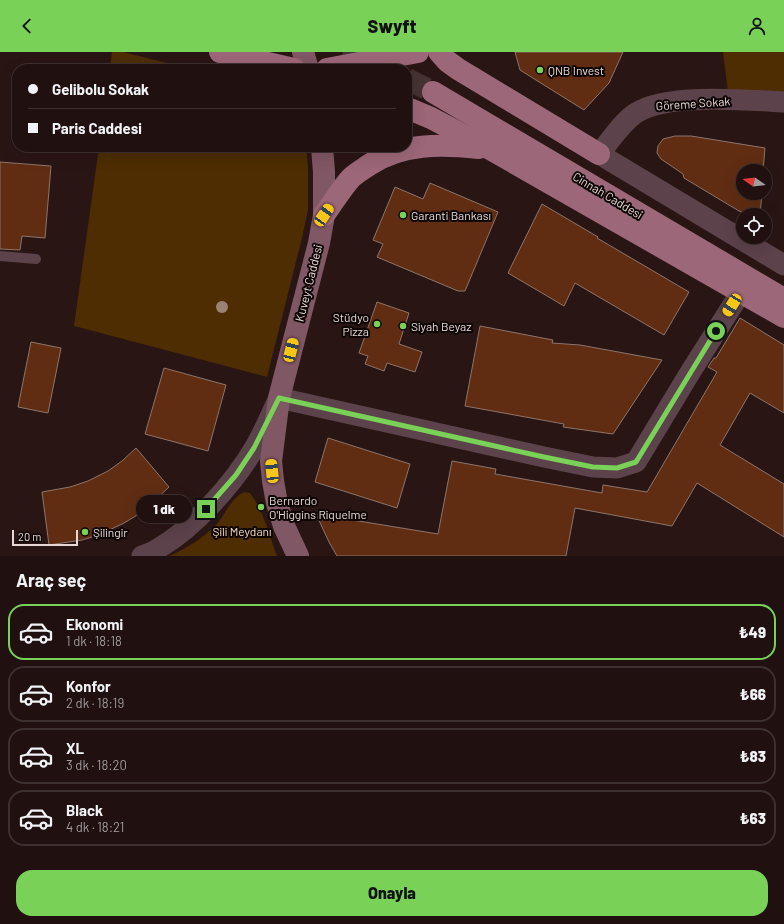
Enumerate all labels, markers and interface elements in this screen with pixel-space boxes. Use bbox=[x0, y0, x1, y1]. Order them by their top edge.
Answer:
icon: back bbox=[16, 15, 38, 37]
text: Swyft bbox=[368, 15, 416, 37]
icon: person bbox=[746, 15, 768, 37]
place label: QNB Invest bbox=[548, 63, 604, 77]
marker: QNB Invest bbox=[535, 65, 545, 75]
text: Gelibolu Sokak bbox=[52, 80, 149, 98]
street label: Göreme Sokak bbox=[655, 93, 731, 113]
text: Paris Caddesi bbox=[52, 119, 142, 137]
north arrow bbox=[736, 164, 772, 200]
map controls bbox=[736, 164, 772, 244]
street label: Cinnah Caddesi bbox=[571, 169, 645, 221]
car bbox=[312, 202, 336, 228]
place label: Garanti Bankası bbox=[411, 208, 491, 222]
button: locate bbox=[736, 208, 772, 244]
marker: Garanti Bankası bbox=[398, 210, 408, 220]
street label: Kuveyt Caddesi bbox=[292, 243, 324, 323]
car bbox=[721, 292, 743, 318]
place label: Stüdyo Pizza bbox=[333, 310, 369, 338]
marker: Stüdyo Pizza bbox=[372, 319, 382, 329]
place label: Siyah Beyaz bbox=[411, 319, 472, 333]
marker: Siyah Beyaz bbox=[398, 321, 408, 331]
route start bbox=[707, 322, 725, 340]
car bbox=[282, 337, 300, 363]
car bbox=[265, 458, 279, 484]
place label: Bernardo O'Higgins Riquelme bbox=[269, 493, 367, 521]
callout: 1 dk bbox=[136, 495, 192, 523]
route end bbox=[197, 500, 215, 518]
text: 1 dk bbox=[153, 501, 175, 517]
marker: Bernardo O'Higgins Riquelme bbox=[256, 502, 266, 512]
park label: Şili Meydanı bbox=[212, 524, 272, 538]
place label: Şilingir bbox=[93, 525, 128, 539]
marker: Şilingir bbox=[80, 527, 90, 537]
scale bar bbox=[12, 528, 78, 547]
text: 20 m bbox=[18, 530, 41, 543]
text: Araç seç bbox=[16, 569, 86, 591]
icon: car bbox=[18, 614, 54, 650]
text: Ekonomi bbox=[66, 615, 123, 633]
text: ₺49 bbox=[739, 623, 766, 641]
text: 1 dk · 18:18 bbox=[66, 633, 122, 649]
icon: car bbox=[18, 676, 54, 712]
text: Konfor bbox=[66, 677, 111, 695]
text: ₺66 bbox=[740, 685, 766, 703]
text: 2 dk · 18:19 bbox=[66, 695, 124, 711]
icon: car bbox=[18, 738, 54, 774]
text: XL bbox=[66, 739, 84, 757]
text: ₺83 bbox=[740, 747, 766, 765]
text: 3 dk · 18:20 bbox=[66, 757, 127, 773]
icon: car bbox=[18, 800, 54, 836]
text: Black bbox=[66, 801, 103, 819]
text: ₺63 bbox=[740, 809, 766, 827]
text: 4 dk · 18:21 bbox=[66, 819, 124, 835]
button: Onayla bbox=[16, 870, 768, 916]

